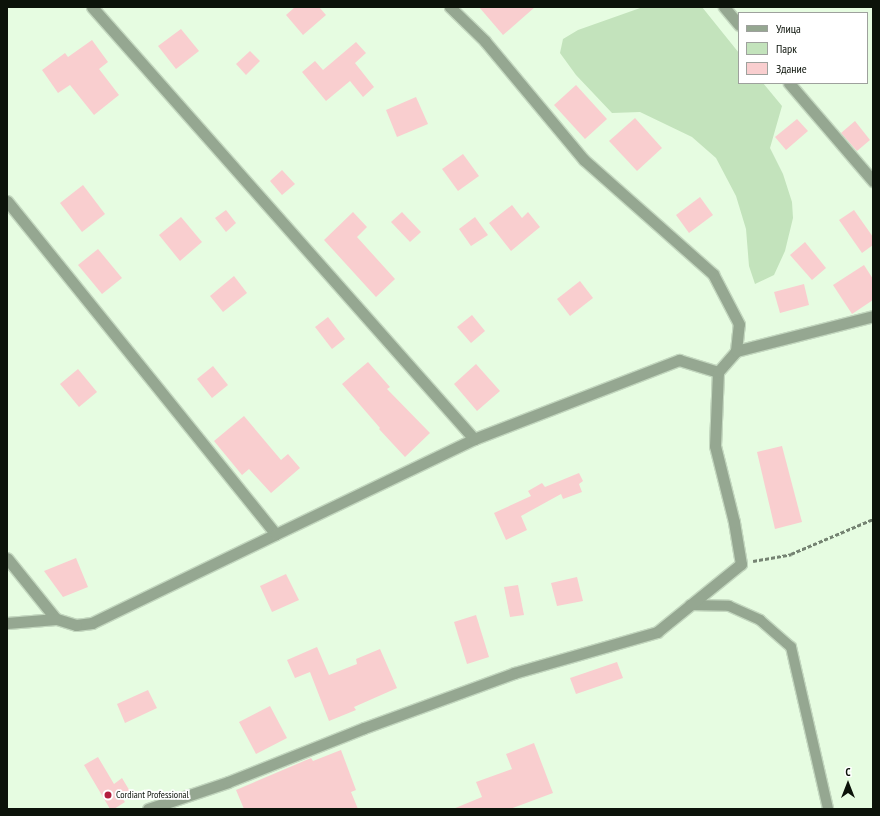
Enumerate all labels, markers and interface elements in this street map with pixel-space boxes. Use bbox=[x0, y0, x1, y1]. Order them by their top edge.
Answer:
legend bbox=[738, 12, 868, 84]
text: Улица bbox=[776, 21, 801, 36]
text: Парк bbox=[776, 41, 797, 56]
text: Здание bbox=[776, 61, 807, 76]
north arrow bbox=[828, 764, 868, 804]
text: С bbox=[845, 765, 851, 779]
place label: Cordiant Professional bbox=[116, 789, 189, 801]
marker: Cordiant Professional bbox=[103, 790, 113, 800]

